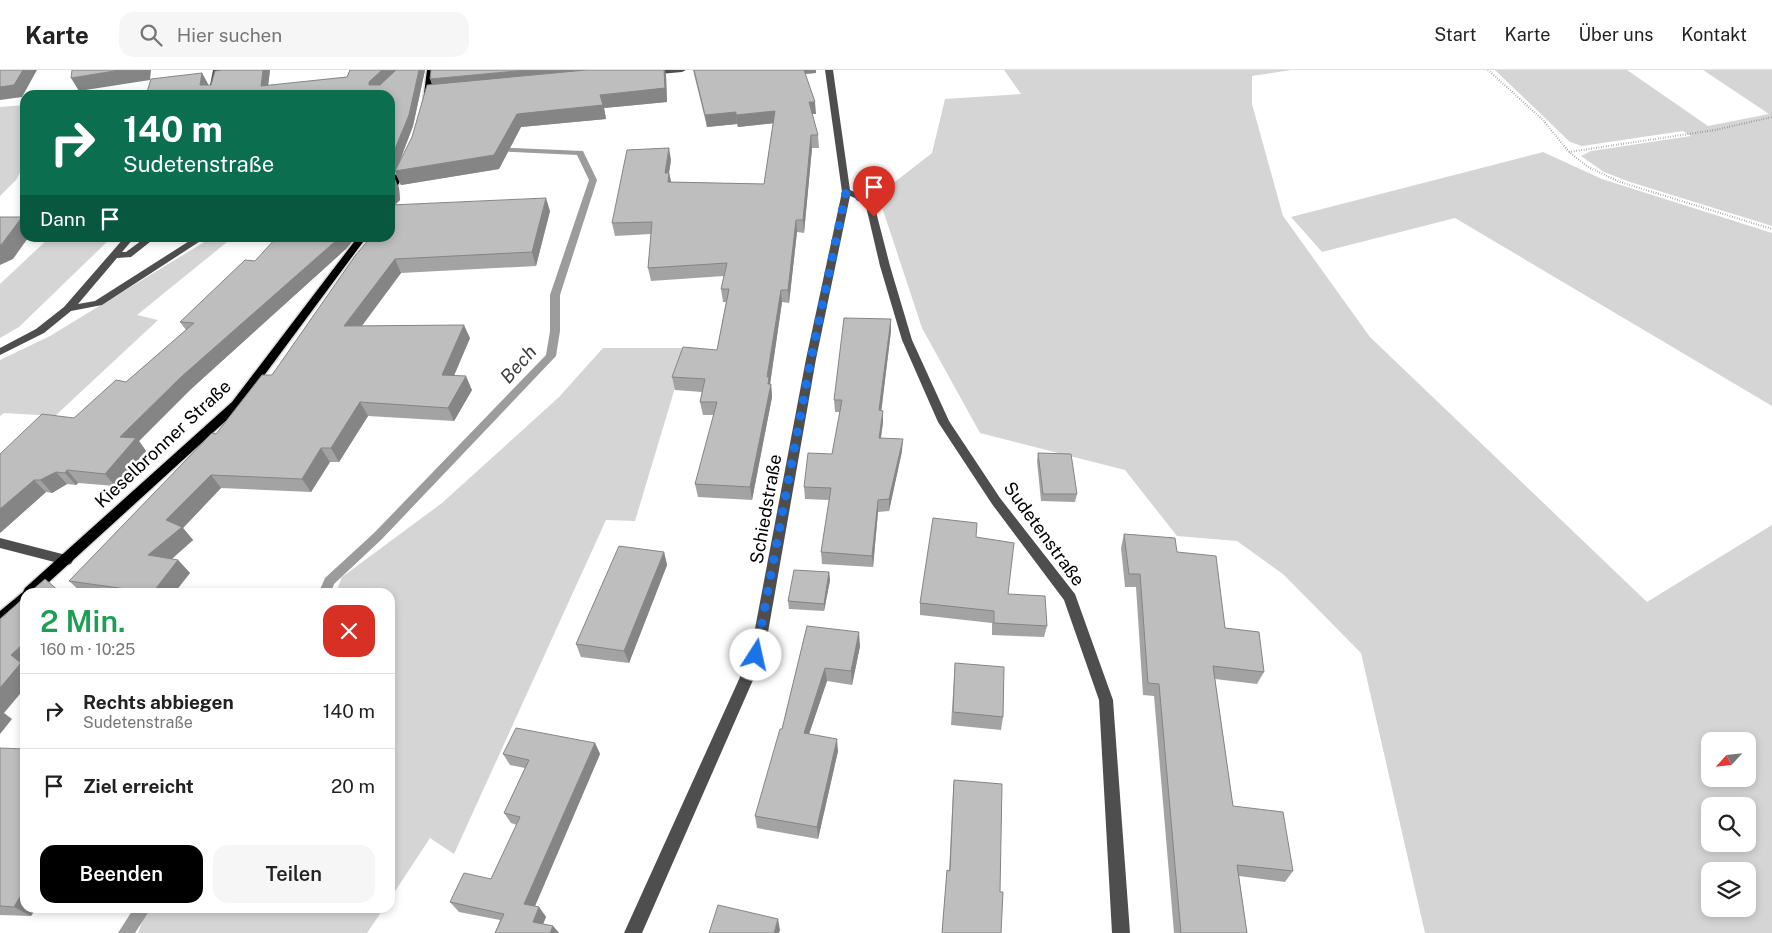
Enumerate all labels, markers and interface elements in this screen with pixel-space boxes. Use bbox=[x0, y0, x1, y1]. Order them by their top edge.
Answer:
search box bbox=[119, 12, 469, 57]
text: Karte bbox=[25, 21, 89, 49]
icon: search bbox=[137, 21, 165, 49]
text: Hier suchen bbox=[177, 24, 282, 46]
text: Start bbox=[1434, 24, 1477, 45]
text: Karte bbox=[1505, 24, 1550, 45]
text: Über uns bbox=[1578, 24, 1653, 45]
text: Kontakt bbox=[1681, 24, 1747, 45]
text: 140 m bbox=[123, 109, 223, 150]
icon: right bbox=[40, 110, 105, 175]
text: Sudetenstraße bbox=[123, 151, 274, 177]
pin bbox=[853, 166, 895, 217]
icon: arrive bbox=[860, 173, 888, 201]
icon: arrive bbox=[96, 205, 124, 233]
text: Dann bbox=[40, 208, 86, 230]
water label: Bech bbox=[495, 341, 541, 387]
street label: Kieselbronner Straße bbox=[90, 375, 235, 512]
street label: Schiedstraße bbox=[746, 452, 785, 565]
street label: Sudetenstraße bbox=[1000, 478, 1089, 590]
text: 2 Min. bbox=[40, 603, 126, 639]
button: close bbox=[323, 605, 375, 657]
position arrow bbox=[729, 628, 781, 680]
text: 160 m · 10:25 bbox=[40, 640, 135, 659]
text: Rechts abbiegen bbox=[83, 691, 234, 713]
icon: right bbox=[40, 697, 68, 725]
text: 140 m bbox=[323, 700, 375, 722]
text: Sudetenstraße bbox=[83, 713, 193, 732]
north arrow bbox=[1701, 732, 1756, 788]
map controls bbox=[1701, 732, 1756, 917]
icon: arrive bbox=[40, 772, 68, 800]
text: Ziel erreicht bbox=[83, 775, 194, 797]
text: 20 m bbox=[331, 775, 375, 797]
button: search bbox=[1701, 797, 1756, 852]
button: Beenden bbox=[40, 845, 203, 903]
button: Teilen bbox=[213, 845, 375, 903]
button: layers bbox=[1701, 862, 1756, 917]

